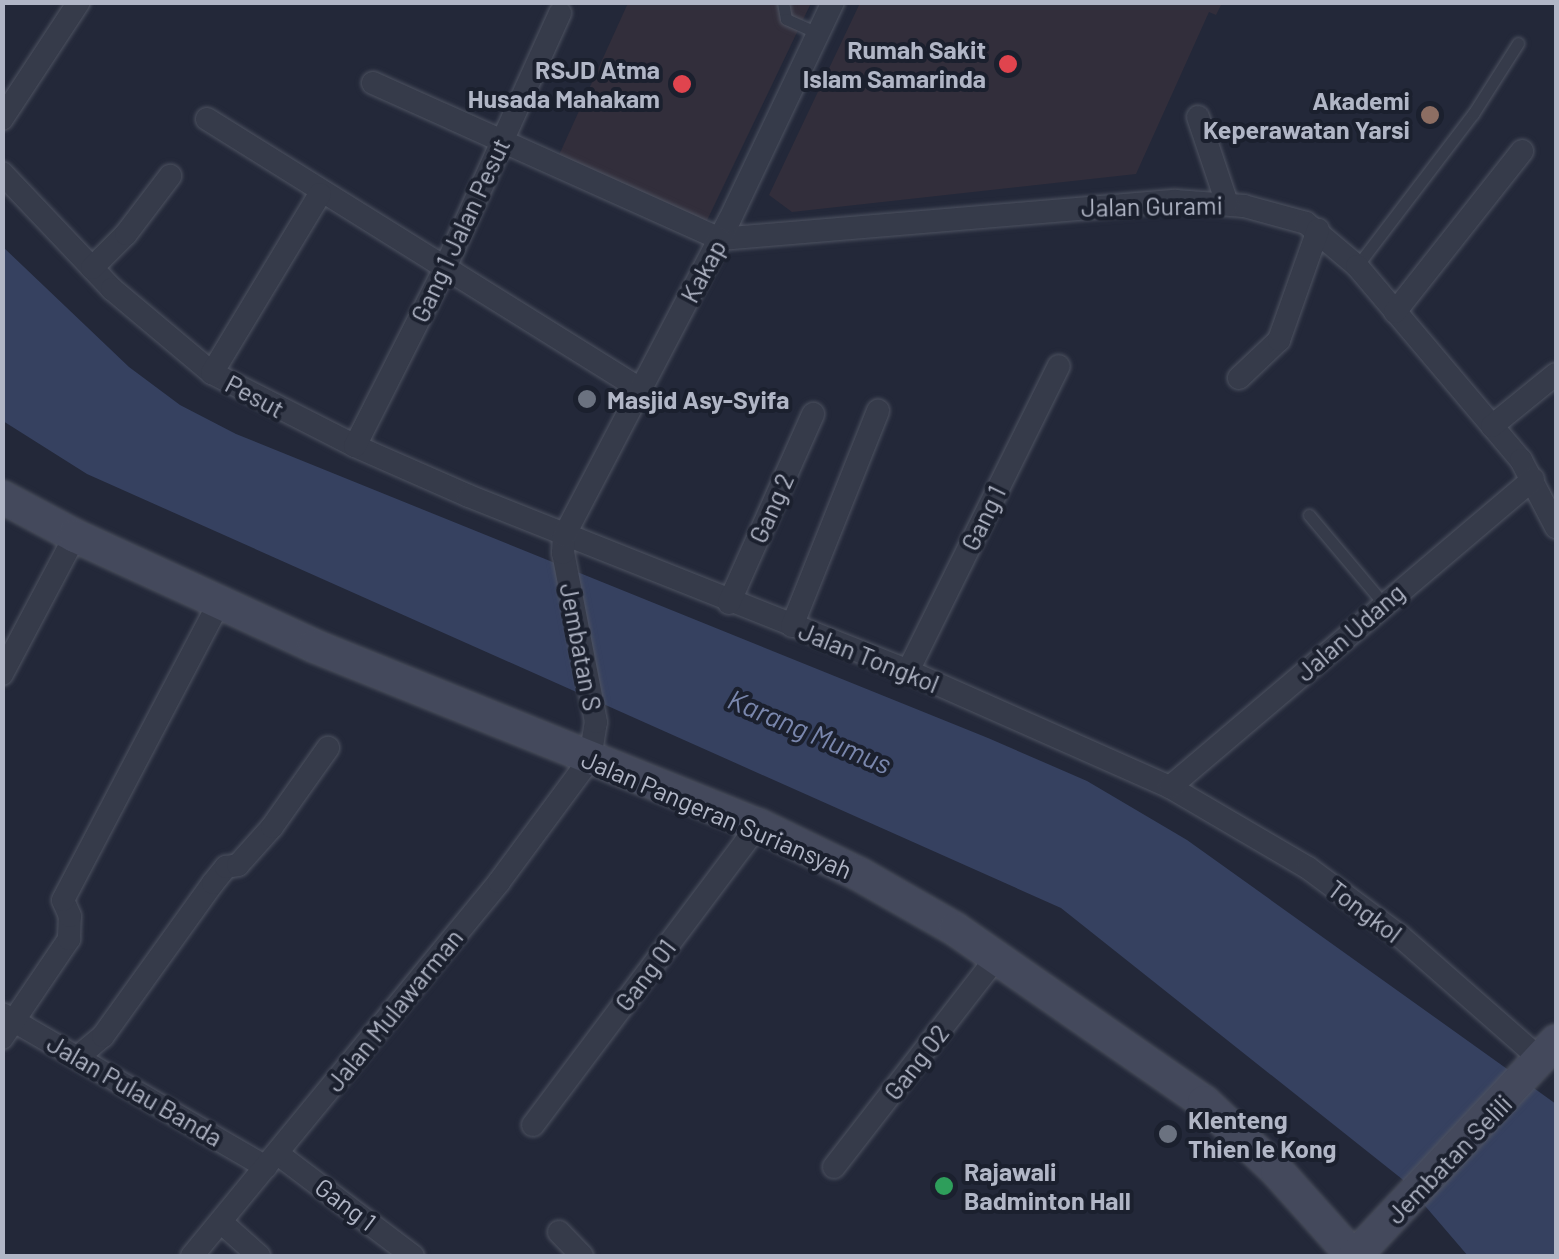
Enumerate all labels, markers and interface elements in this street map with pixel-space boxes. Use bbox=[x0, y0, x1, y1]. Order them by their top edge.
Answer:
place label: Rumah Sakit Islam Samarinda bbox=[803, 35, 986, 94]
marker: Rumah Sakit Islam Samarinda bbox=[995, 51, 1021, 77]
place label: RSJD Atma Husada Mahakam bbox=[468, 55, 660, 114]
marker: RSJD Atma Husada Mahakam bbox=[669, 71, 695, 97]
place label: Akademi Keperawatan Yarsi bbox=[1203, 86, 1410, 145]
marker: Akademi Keperawatan Yarsi bbox=[1419, 104, 1441, 126]
street label: Gang 1 Jalan Pesut bbox=[404, 133, 516, 327]
street label: Jalan Gurami bbox=[1081, 190, 1223, 222]
street label: Kakap bbox=[674, 234, 732, 308]
street label: Pesut bbox=[221, 368, 289, 424]
place label: Masjid Asy-Syifa bbox=[607, 384, 789, 414]
marker: Masjid Asy-Syifa bbox=[576, 388, 598, 410]
street label: Gang 2 bbox=[742, 468, 800, 548]
street label: Gang 1 bbox=[954, 481, 1012, 555]
street label: Jalan Udang bbox=[1290, 577, 1410, 687]
street label: Jembatan S bbox=[554, 580, 608, 714]
street label: Jalan Tongkol bbox=[795, 615, 943, 699]
water label: Karang Mumus bbox=[723, 682, 897, 780]
street label: Jalan Pangeran Suriansyah bbox=[577, 743, 857, 885]
street label: Tongkol bbox=[1322, 874, 1408, 948]
street label: Jalan Mulawarman bbox=[319, 923, 469, 1097]
street label: Gang 01 bbox=[608, 933, 682, 1017]
street label: Gang 02 bbox=[877, 1018, 955, 1106]
street label: Jalan Pulau Banda bbox=[42, 1028, 228, 1152]
street label: Jembatan Selili bbox=[1380, 1088, 1518, 1230]
place label: Klenteng Thien Ie Kong bbox=[1188, 1105, 1336, 1164]
marker: Klenteng Thien Ie Kong bbox=[1157, 1123, 1179, 1145]
place label: Rajawali Badminton Hall bbox=[964, 1157, 1131, 1216]
street label: Gang 1 bbox=[310, 1171, 382, 1237]
marker: Rajawali Badminton Hall bbox=[933, 1175, 955, 1197]

